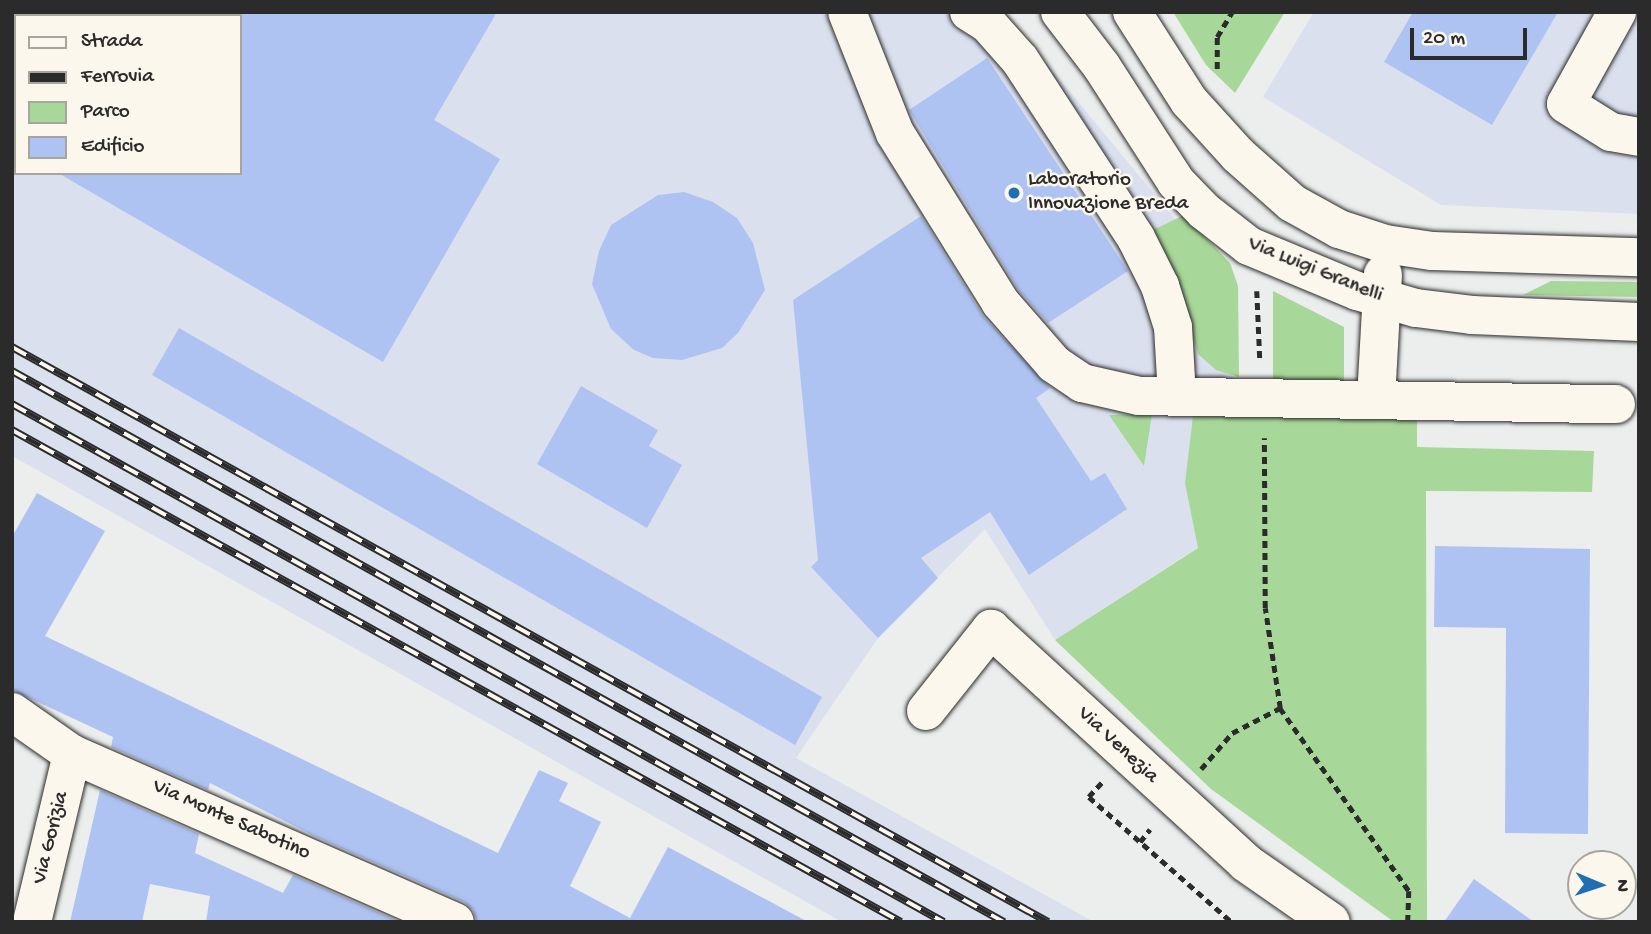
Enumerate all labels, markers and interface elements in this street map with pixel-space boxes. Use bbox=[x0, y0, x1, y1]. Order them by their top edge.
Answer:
legend bbox=[14, 14, 242, 175]
scale bar bbox=[1413, 14, 1530, 58]
text: 20 m bbox=[1423, 27, 1465, 52]
text: Strada bbox=[81, 30, 142, 55]
text: Ferrovia bbox=[81, 65, 154, 90]
text: Parco bbox=[81, 100, 130, 125]
text: Edificio bbox=[81, 135, 145, 160]
place label: Laboratorio Innovazione Breda bbox=[1028, 168, 1188, 218]
marker: Laboratorio Innovazione Breda bbox=[1006, 185, 1022, 201]
street label: Via Luigi Granelli bbox=[1244, 232, 1386, 310]
street label: Via Venezia bbox=[1071, 702, 1163, 790]
street label: Via Monte Sabotino bbox=[148, 775, 314, 867]
street label: Via Gorizia bbox=[28, 789, 76, 887]
north arrow bbox=[1567, 850, 1637, 920]
text: N bbox=[1610, 879, 1633, 892]

